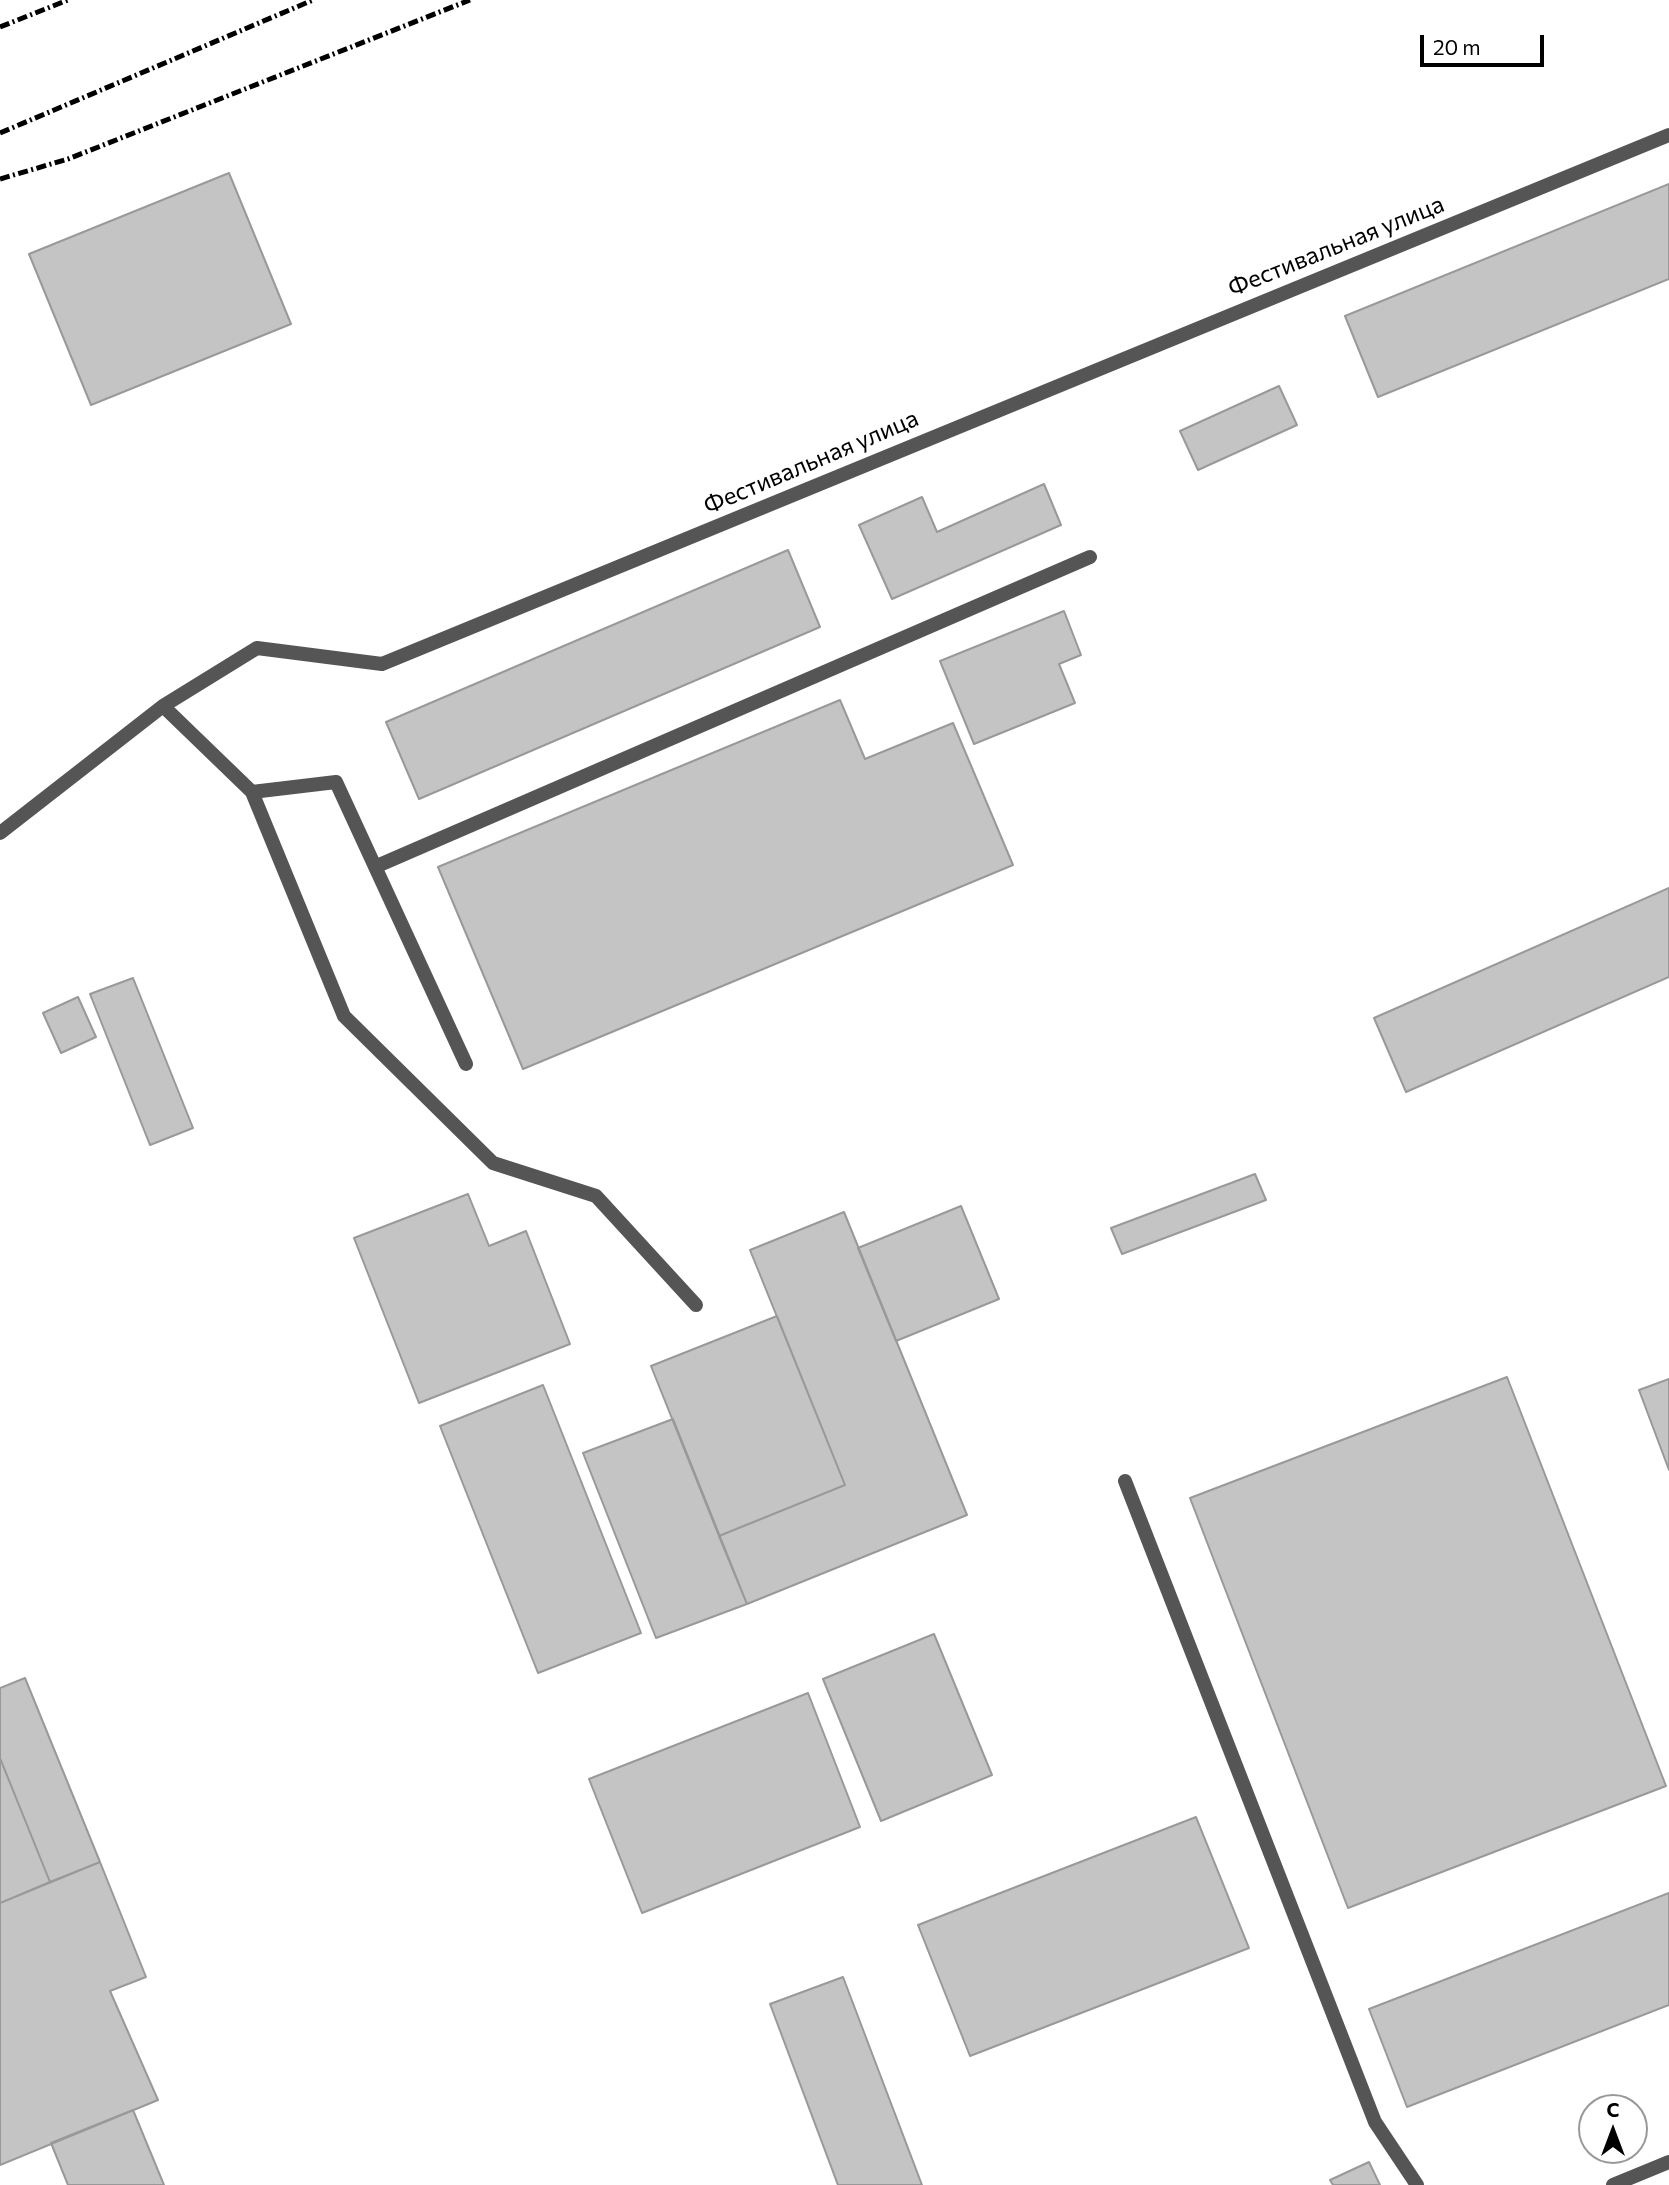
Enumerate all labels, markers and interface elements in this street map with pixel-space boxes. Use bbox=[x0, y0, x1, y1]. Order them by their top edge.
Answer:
scale bar bbox=[1424, 21, 1548, 65]
text: 20 m bbox=[1433, 34, 1481, 59]
street label: Фестивальная улица bbox=[1224, 189, 1448, 303]
street label: Фестивальная улица bbox=[699, 404, 923, 520]
north arrow bbox=[1578, 2094, 1648, 2164]
text: С bbox=[1607, 2098, 1620, 2121]

